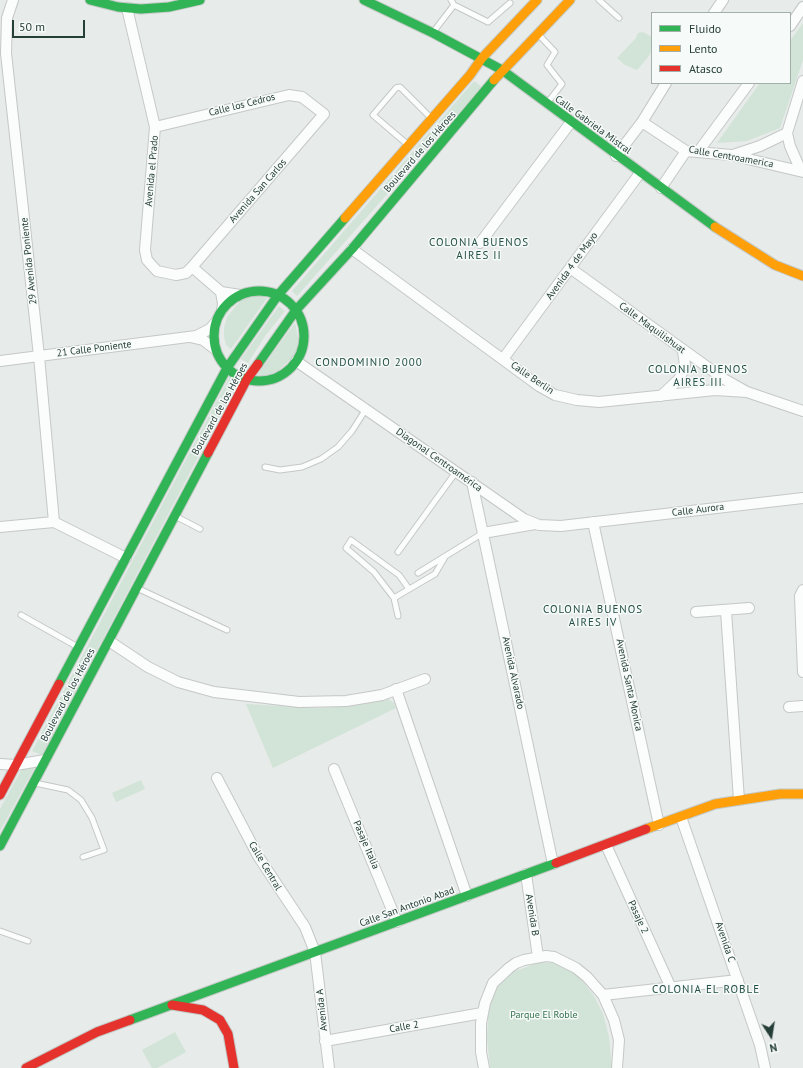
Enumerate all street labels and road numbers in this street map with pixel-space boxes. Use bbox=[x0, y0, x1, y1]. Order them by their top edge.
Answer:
street label: Calle los Cedros bbox=[208, 91, 276, 119]
street label: Calle Gabriela Mistral bbox=[552, 93, 634, 157]
street label: Boulevard de los Héroes bbox=[381, 109, 459, 195]
street label: Avenida el Prado bbox=[143, 135, 161, 207]
street label: Calle Centroamerica bbox=[688, 144, 774, 170]
street label: Avenida San Carlos bbox=[227, 156, 289, 226]
street label: 29 Avenida Poniente bbox=[18, 217, 40, 305]
street label: Avenida 4 de Mayo bbox=[543, 230, 601, 302]
street label: Calle Maquilishuat bbox=[616, 300, 688, 356]
street label: 21 Calle Poniente bbox=[56, 338, 132, 360]
street label: Calle Berlin bbox=[508, 359, 556, 397]
street label: Boulevard de los Héroes bbox=[190, 361, 250, 457]
street label: Diagonal Centroamérica bbox=[393, 426, 485, 494]
street label: Calle Aurora bbox=[671, 501, 725, 519]
street label: Avenida Alvarado bbox=[499, 636, 527, 710]
street label: Avenida Santa Monica bbox=[613, 638, 645, 732]
street label: Boulevard de los Héroes bbox=[38, 646, 98, 744]
street label: Pasaje Italia bbox=[350, 819, 382, 871]
street label: Calle Central bbox=[246, 839, 284, 893]
street label: Calle San Antonio Abad bbox=[358, 884, 456, 930]
street label: Avenida B bbox=[523, 893, 541, 937]
street label: Pasaje 2 bbox=[625, 898, 651, 936]
street label: Avenida C bbox=[712, 920, 738, 964]
street label: Avenida A bbox=[314, 988, 330, 1032]
street label: Calle 2 bbox=[388, 1019, 420, 1035]

